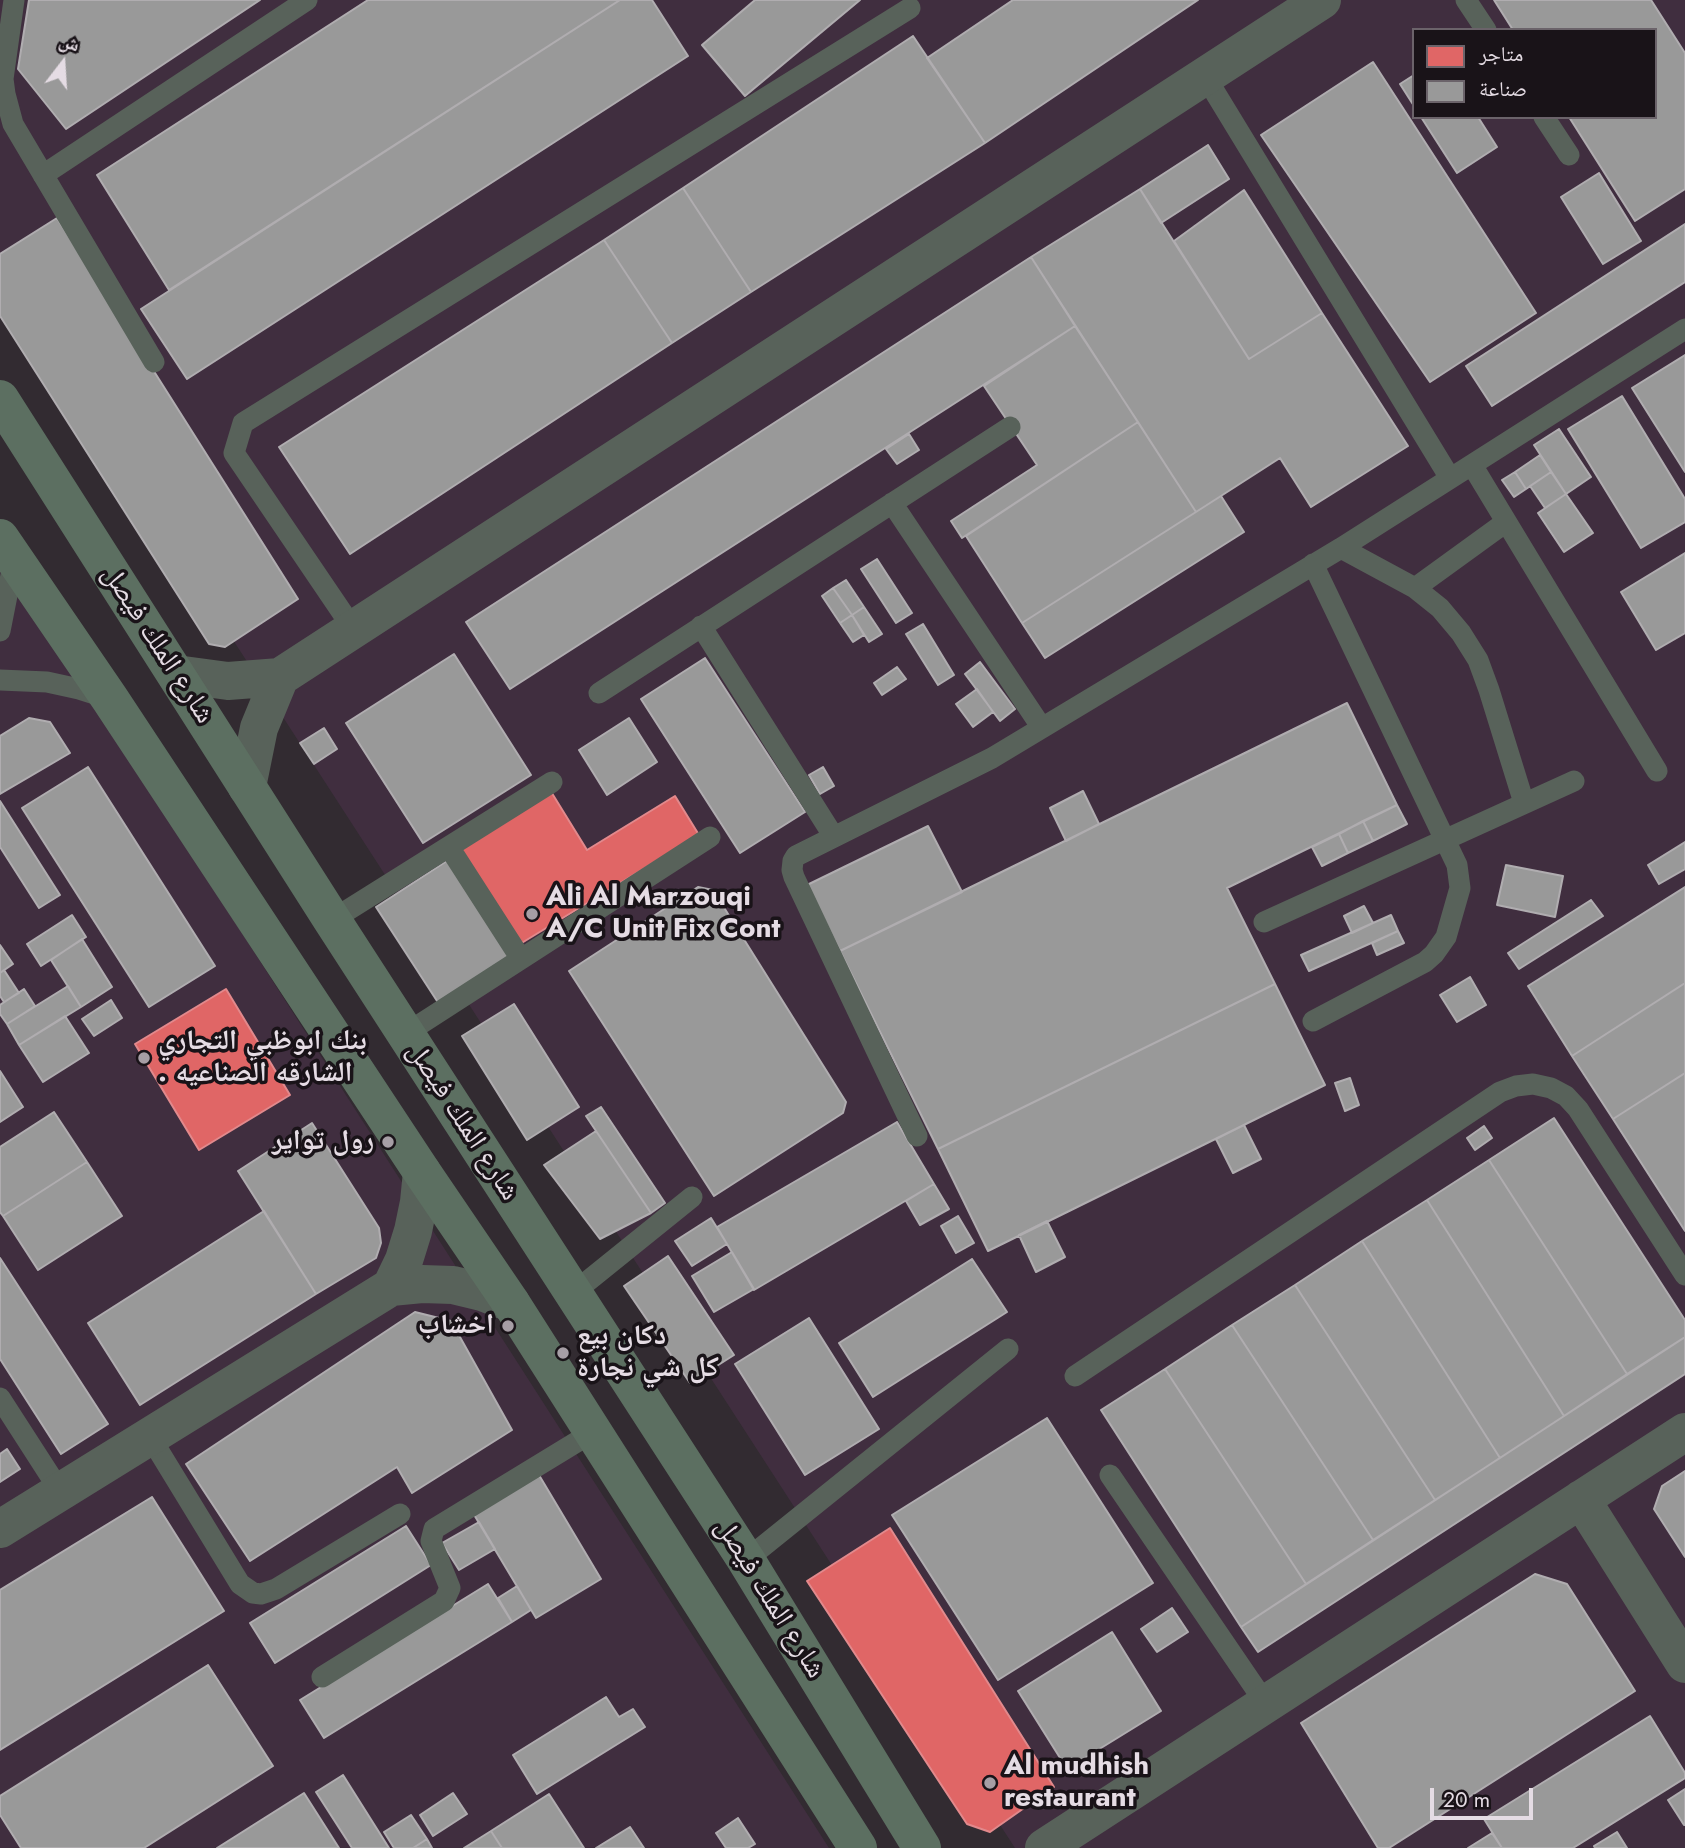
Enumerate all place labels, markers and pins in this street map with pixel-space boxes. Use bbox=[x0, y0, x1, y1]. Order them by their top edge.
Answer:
place label: Ali Al Marzouqi A/C Unit Fix Cont bbox=[546, 881, 780, 947]
marker: Ali Al Marzouqi A/C Unit Fix Cont bbox=[524, 906, 540, 922]
place label: بنك ابوظبي التجاري . الشارقه الصناعيه bbox=[158, 1025, 367, 1091]
marker: بنك ابوظبي التجاري . الشارقه الصناعيه bbox=[136, 1050, 152, 1066]
place label: رول تواير bbox=[272, 1125, 374, 1159]
marker: رول تواير bbox=[380, 1134, 396, 1150]
place label: اخشاب bbox=[418, 1309, 494, 1343]
marker: اخشاب bbox=[500, 1318, 516, 1334]
place label: دكان بيع كل شي نجارة bbox=[577, 1320, 719, 1386]
marker: دكان بيع كل شي نجارة bbox=[555, 1345, 571, 1361]
place label: Al mudhish restaurant bbox=[1004, 1750, 1149, 1816]
marker: Al mudhish restaurant bbox=[982, 1775, 998, 1791]

